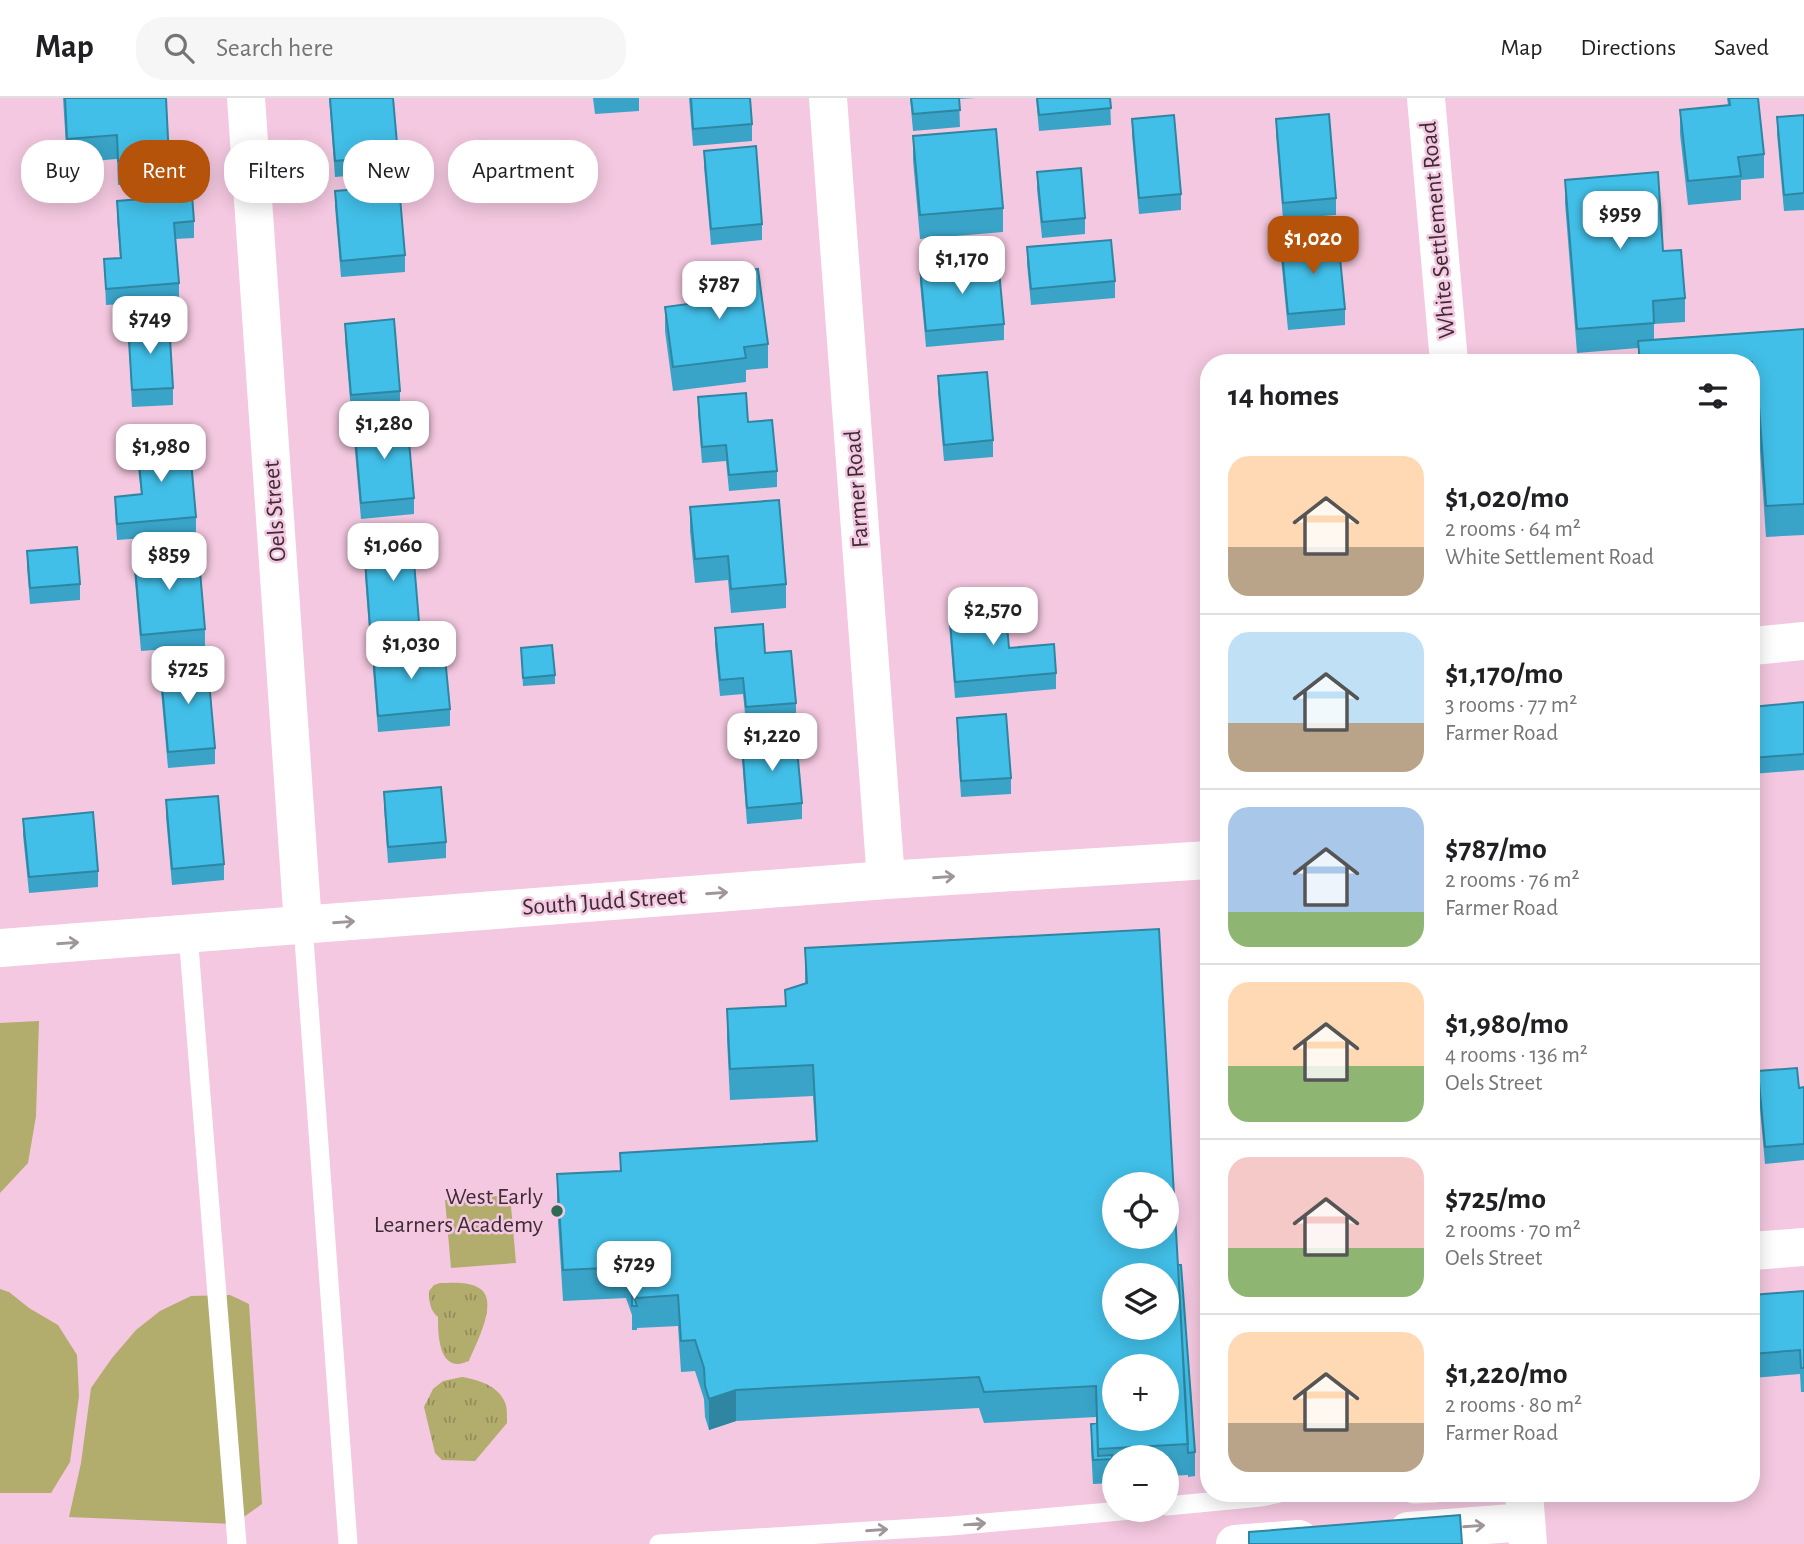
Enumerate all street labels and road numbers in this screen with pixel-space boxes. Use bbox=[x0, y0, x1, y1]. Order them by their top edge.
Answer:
street label: White Settlement Road bbox=[1417, 120, 1459, 340]
street label: Farmer Road bbox=[841, 429, 873, 549]
street label: Oels Street bbox=[259, 459, 291, 563]
street label: South Judd Street bbox=[522, 884, 687, 920]

